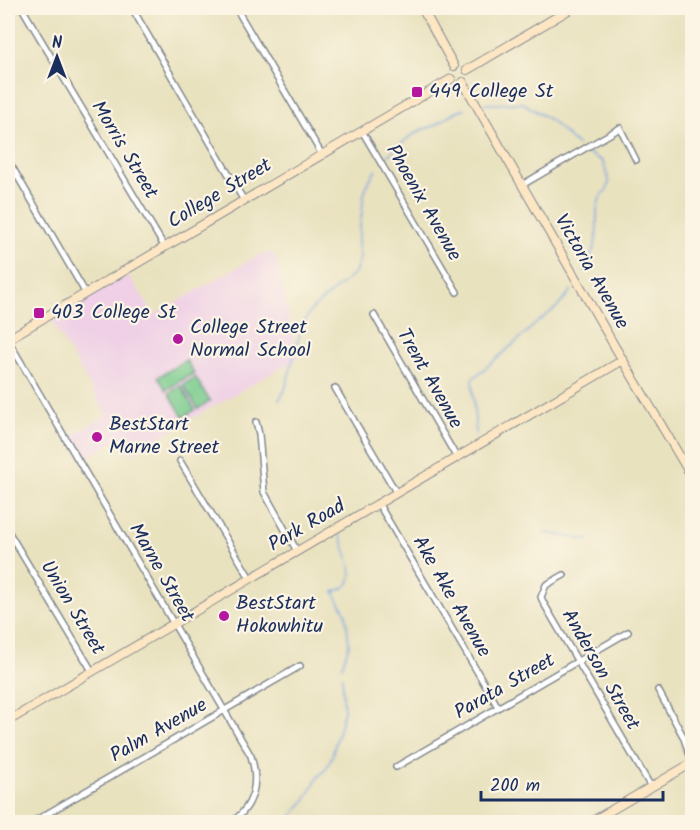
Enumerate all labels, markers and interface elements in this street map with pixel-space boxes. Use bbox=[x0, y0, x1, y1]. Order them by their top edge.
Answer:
north arrow bbox=[27, 27, 87, 87]
text: N bbox=[52, 31, 62, 56]
place label: 449 College St bbox=[429, 76, 554, 108]
marker: 449 College St bbox=[410, 85, 424, 99]
street label: Morris Street bbox=[82, 95, 166, 206]
street label: Phoenix Avenue bbox=[377, 138, 469, 268]
street label: College Street bbox=[162, 150, 279, 238]
street label: Victoria Avenue bbox=[545, 208, 637, 336]
place label: 403 College St bbox=[51, 297, 176, 329]
marker: 403 College St bbox=[32, 306, 46, 320]
place label: College Street Normal School bbox=[190, 312, 311, 367]
street label: Trent Avenue bbox=[387, 323, 471, 435]
marker: College Street Normal School bbox=[171, 332, 185, 346]
place label: BestStart Marne Street bbox=[109, 409, 219, 464]
marker: BestStart Marne Street bbox=[90, 430, 104, 444]
street label: Park Road bbox=[262, 491, 352, 561]
street label: Marne Street bbox=[120, 517, 203, 629]
street label: Ake Ake Avenue bbox=[403, 530, 499, 664]
street label: Union Street bbox=[31, 554, 113, 662]
place label: BestStart Hokowhitu bbox=[236, 588, 324, 643]
street label: Anderson Street bbox=[552, 603, 648, 737]
marker: BestStart Hokowhitu bbox=[217, 609, 231, 623]
street label: Parata Street bbox=[448, 645, 562, 729]
street label: Palm Avenue bbox=[104, 690, 214, 772]
scale bar bbox=[481, 764, 662, 802]
text: 200 m bbox=[490, 772, 540, 801]

